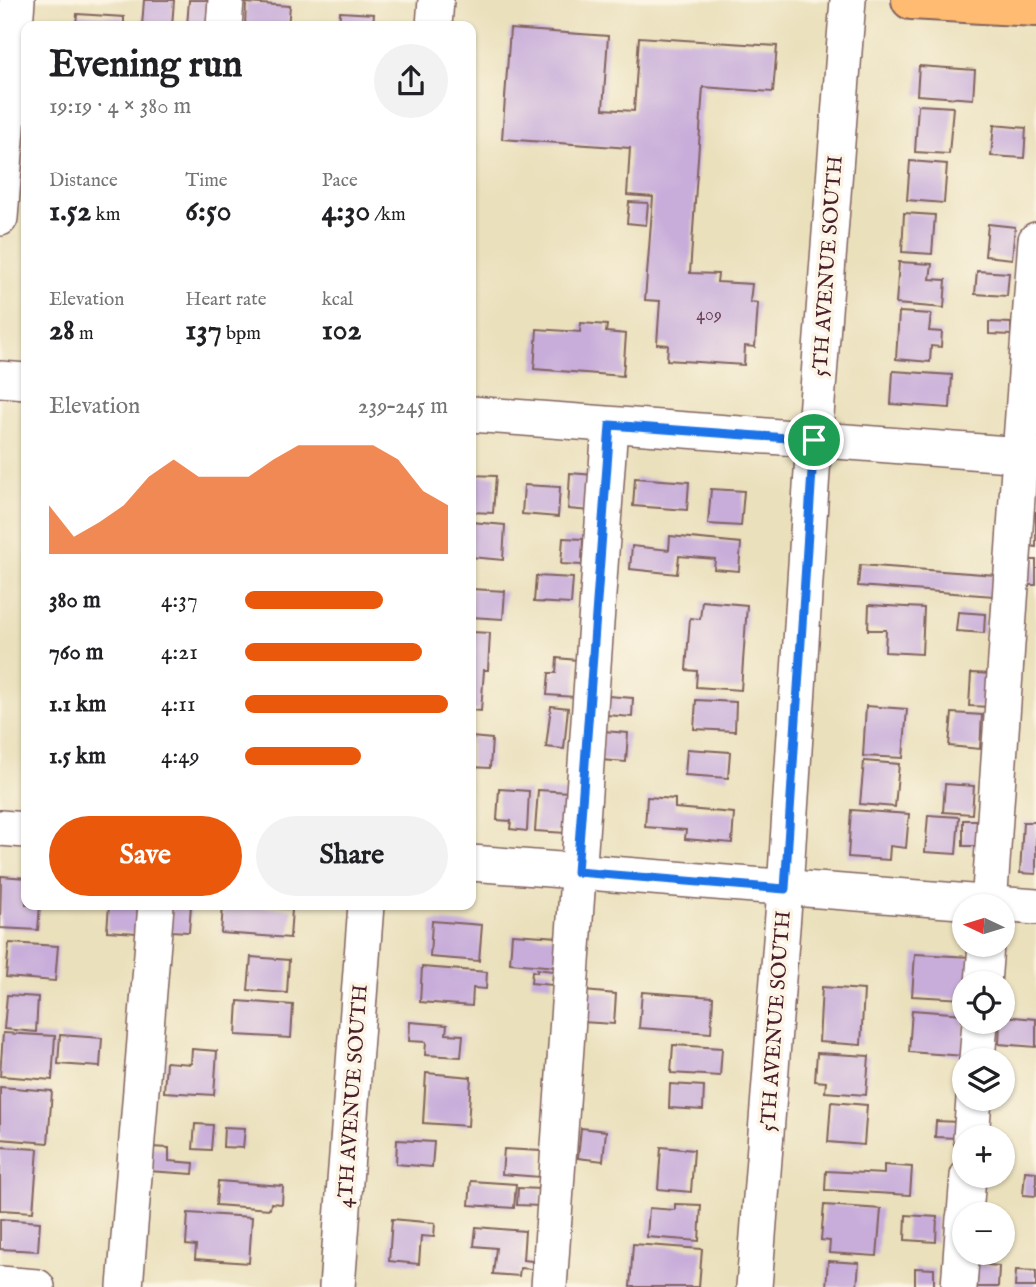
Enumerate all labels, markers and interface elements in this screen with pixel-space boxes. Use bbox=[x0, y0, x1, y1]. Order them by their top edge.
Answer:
text: Evening run bbox=[49, 42, 243, 90]
button: share bbox=[374, 44, 448, 118]
text: 19:19 · 4 × 380 m bbox=[49, 92, 191, 121]
street label: 5TH AVENUE SOUTH bbox=[807, 155, 850, 377]
text: Distance bbox=[49, 169, 118, 193]
text: Time bbox=[185, 169, 228, 193]
text: Pace bbox=[322, 169, 358, 193]
text: 1.52 bbox=[49, 193, 91, 231]
text: 6:50 bbox=[185, 193, 231, 231]
text: 4:30 bbox=[322, 193, 370, 231]
text: km bbox=[91, 203, 120, 227]
text: /km bbox=[370, 203, 406, 227]
text: Elevation bbox=[49, 288, 124, 312]
text: Heart rate bbox=[185, 288, 266, 312]
text: kcal bbox=[322, 288, 353, 312]
house number: 409 bbox=[696, 304, 722, 327]
text: 28 bbox=[49, 312, 75, 350]
text: 137 bbox=[185, 312, 222, 350]
text: 102 bbox=[322, 312, 362, 350]
text: m bbox=[75, 322, 94, 346]
text: bpm bbox=[222, 322, 261, 346]
text: Elevation bbox=[49, 392, 140, 421]
text: 239–245 m bbox=[358, 392, 448, 421]
pin bbox=[784, 410, 844, 470]
icon: arrive bbox=[795, 421, 833, 459]
text: 380 m bbox=[49, 586, 101, 615]
text: 4:37 bbox=[161, 586, 198, 615]
text: 760 m bbox=[49, 638, 104, 667]
text: 4:21 bbox=[161, 638, 198, 667]
text: 1.1 km bbox=[49, 690, 106, 719]
text: 4:11 bbox=[161, 690, 195, 719]
text: 1.5 km bbox=[49, 742, 106, 771]
text: 4:49 bbox=[161, 742, 200, 771]
button: Save bbox=[49, 816, 242, 896]
button: Share bbox=[256, 816, 448, 896]
north arrow bbox=[952, 894, 1015, 957]
map controls bbox=[952, 894, 1015, 1265]
street label: 5TH AVENUE SOUTH bbox=[755, 910, 798, 1132]
button: locate bbox=[952, 971, 1015, 1034]
street label: 4TH AVENUE SOUTH bbox=[332, 983, 375, 1209]
button: layers bbox=[952, 1048, 1015, 1111]
button: + bbox=[952, 1125, 1015, 1188]
button: − bbox=[952, 1202, 1015, 1265]

